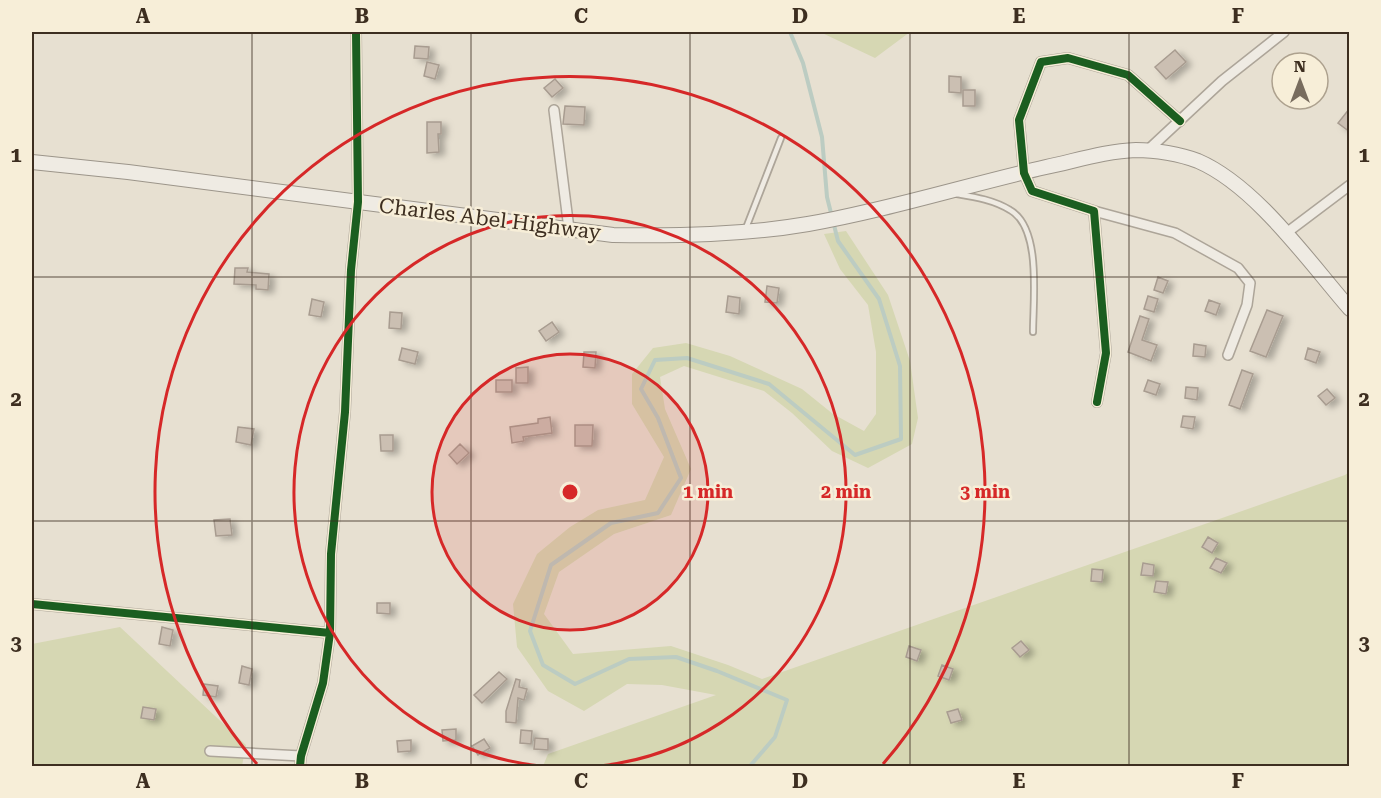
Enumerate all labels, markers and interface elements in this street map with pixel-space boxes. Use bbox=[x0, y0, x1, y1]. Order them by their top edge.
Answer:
text: A bbox=[136, 4, 151, 28]
text: B bbox=[355, 4, 369, 28]
text: C bbox=[574, 4, 588, 28]
text: D bbox=[792, 4, 808, 28]
text: E bbox=[1013, 4, 1026, 28]
text: F bbox=[1232, 4, 1244, 28]
north arrow bbox=[1270, 51, 1330, 111]
text: N bbox=[1294, 57, 1306, 76]
text: 1 bbox=[10, 143, 22, 167]
text: 1 bbox=[1358, 143, 1370, 167]
street label: Charles Abel Highway bbox=[378, 193, 603, 245]
text: 2 bbox=[10, 387, 22, 411]
text: 2 bbox=[1358, 387, 1370, 411]
text: 1 min bbox=[683, 481, 733, 502]
text: 2 min bbox=[821, 481, 871, 502]
text: 3 min bbox=[960, 481, 1010, 502]
centre of rings bbox=[560, 482, 580, 502]
text: 3 bbox=[10, 631, 22, 655]
text: 3 bbox=[1358, 631, 1370, 655]
text: A bbox=[136, 769, 151, 793]
text: B bbox=[355, 769, 369, 793]
text: C bbox=[574, 769, 588, 793]
text: D bbox=[792, 769, 808, 793]
text: E bbox=[1013, 769, 1026, 793]
text: F bbox=[1232, 769, 1244, 793]

